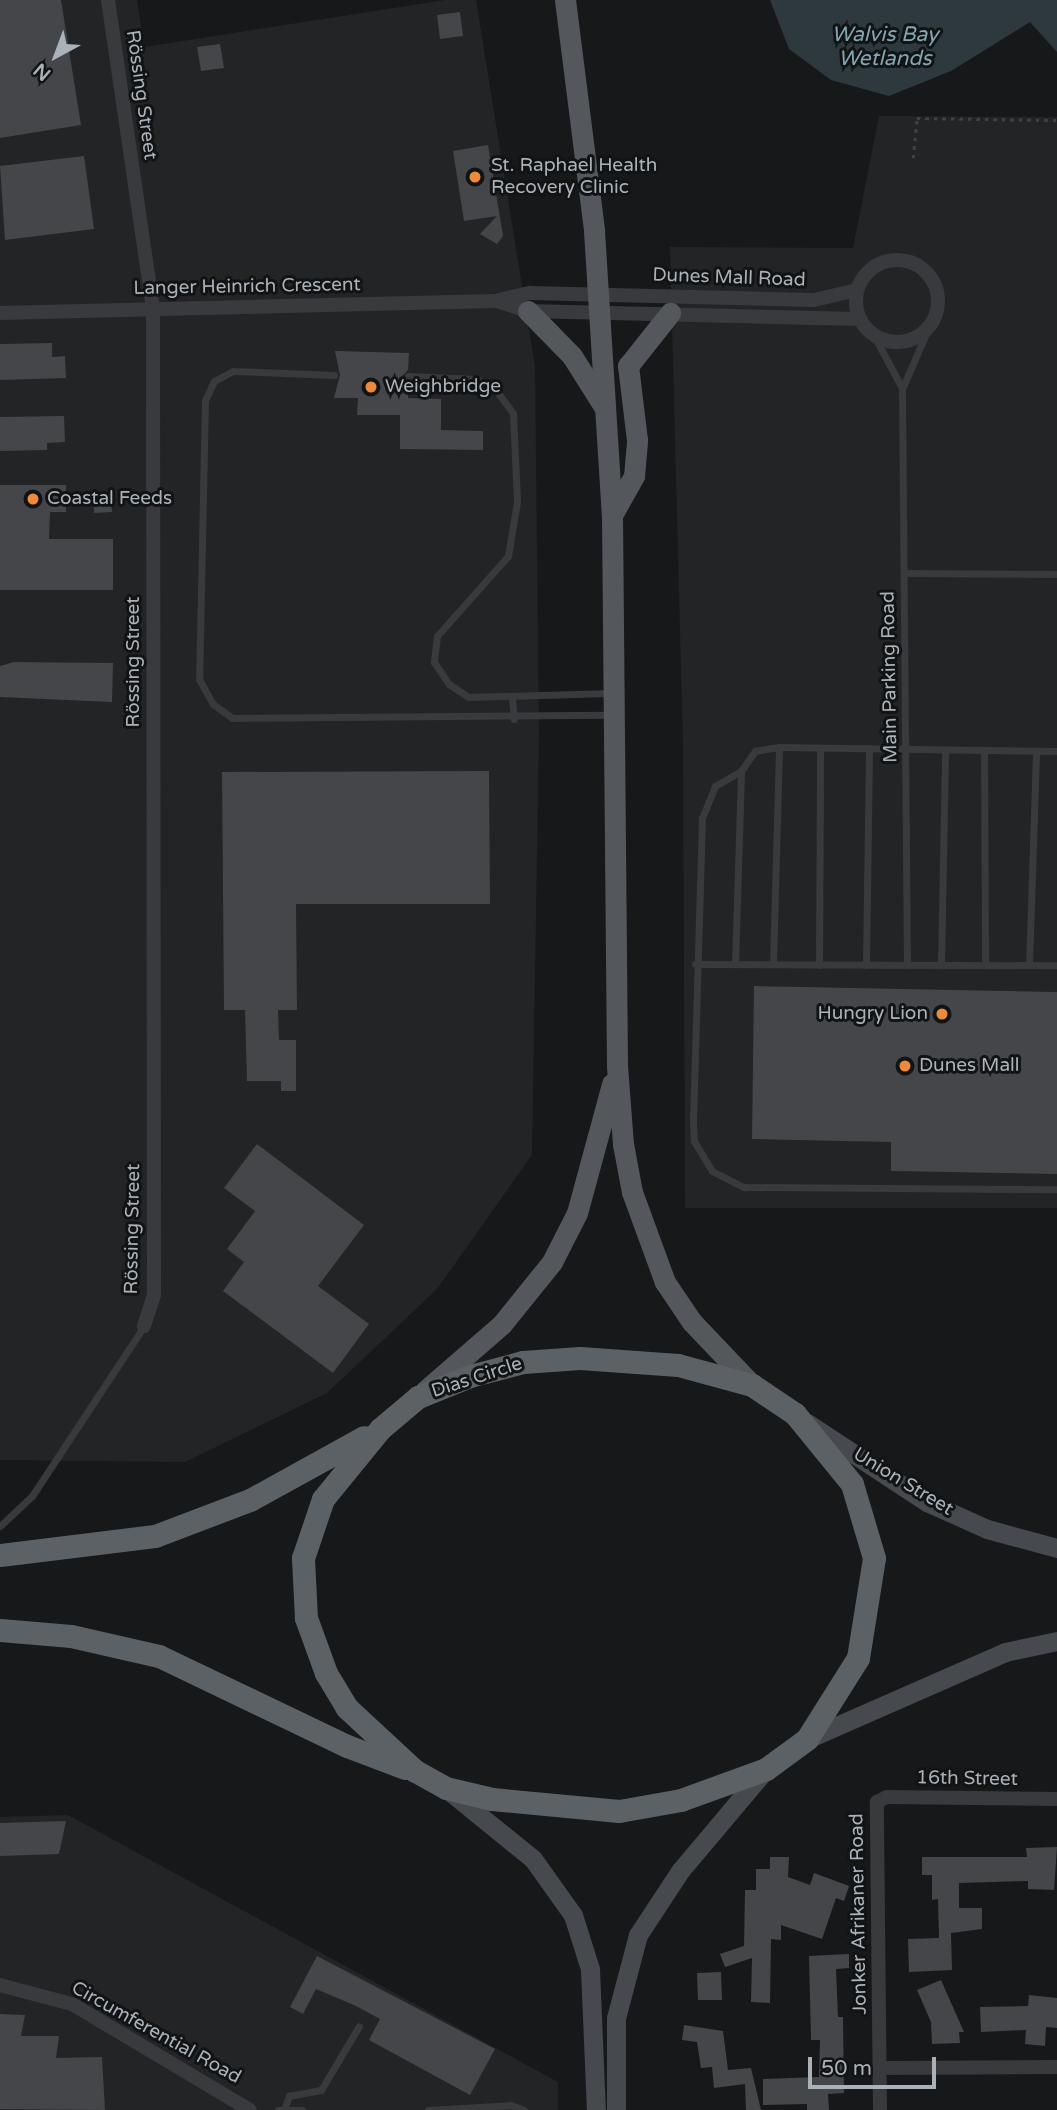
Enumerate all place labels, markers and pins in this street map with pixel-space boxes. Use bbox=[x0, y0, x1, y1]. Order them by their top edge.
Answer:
place label: St. Raphael Health Recovery Clinic bbox=[491, 155, 657, 199]
marker: St. Raphael Health Recovery Clinic bbox=[465, 167, 485, 187]
place label: Weighbridge bbox=[385, 376, 501, 398]
marker: Weighbridge bbox=[363, 379, 379, 395]
place label: Coastal Feeds bbox=[47, 488, 172, 510]
marker: Coastal Feeds bbox=[25, 491, 41, 507]
place label: Hungry Lion bbox=[818, 1003, 928, 1025]
marker: Hungry Lion bbox=[934, 1006, 950, 1022]
place label: Dunes Mall bbox=[919, 1055, 1020, 1077]
marker: Dunes Mall bbox=[897, 1058, 913, 1074]

